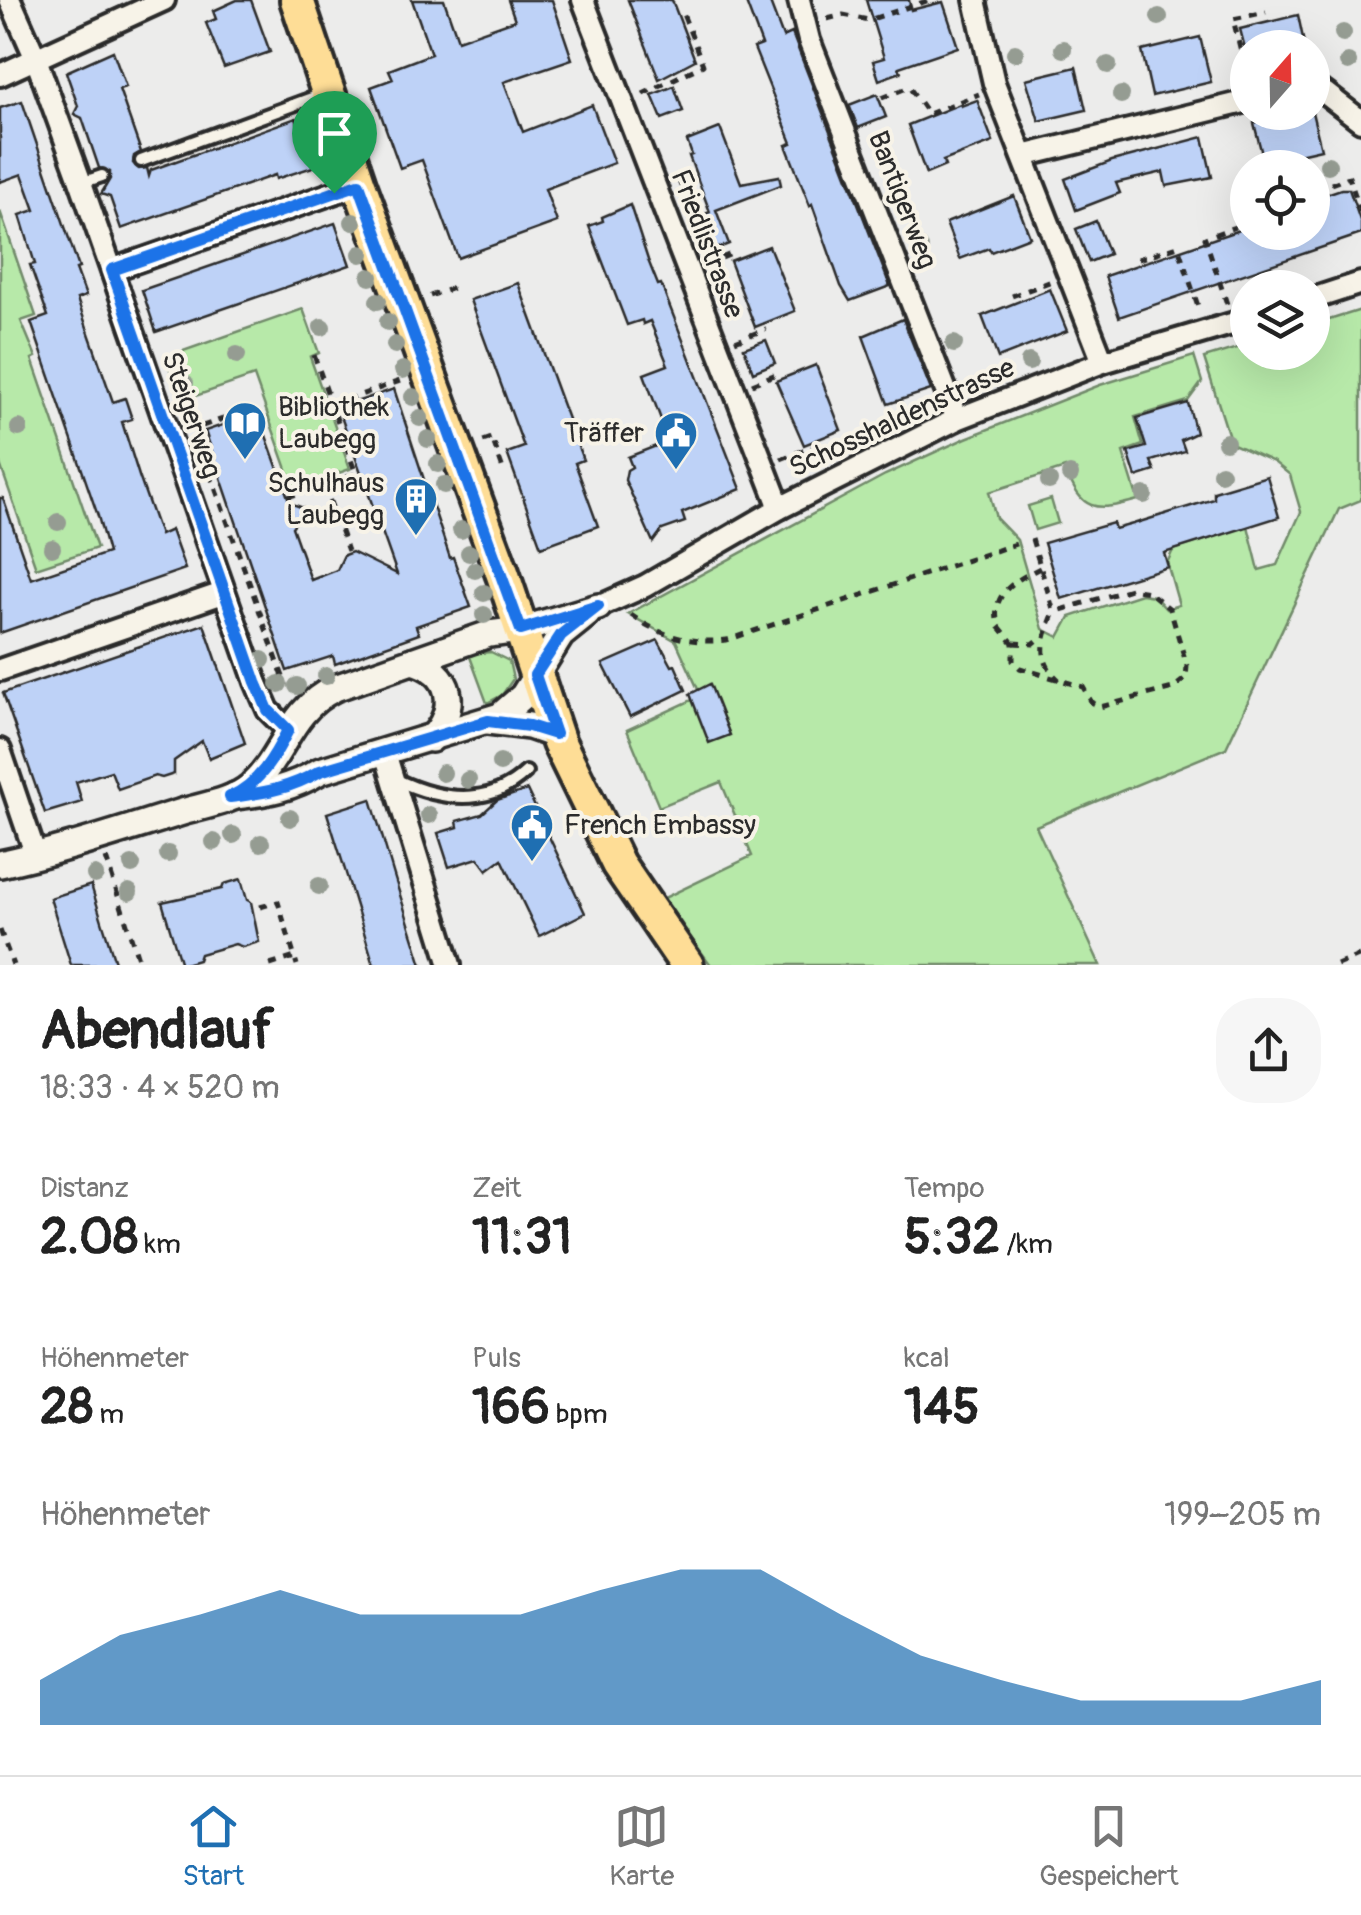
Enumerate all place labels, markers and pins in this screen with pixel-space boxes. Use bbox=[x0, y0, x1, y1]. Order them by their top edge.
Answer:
pin bbox=[292, 91, 377, 194]
place label: Bibliothek Laubegg bbox=[278, 390, 389, 457]
library icon: Bibliothek Laubegg bbox=[222, 400, 268, 461]
public building icon: Träffer bbox=[653, 410, 699, 471]
place label: Träffer bbox=[564, 416, 644, 451]
place label: Schulhaus Laubegg bbox=[267, 466, 384, 533]
building icon: Schulhaus Laubegg bbox=[393, 476, 439, 537]
public building icon: French Embassy bbox=[509, 802, 555, 863]
place label: French Embassy bbox=[564, 808, 756, 843]

